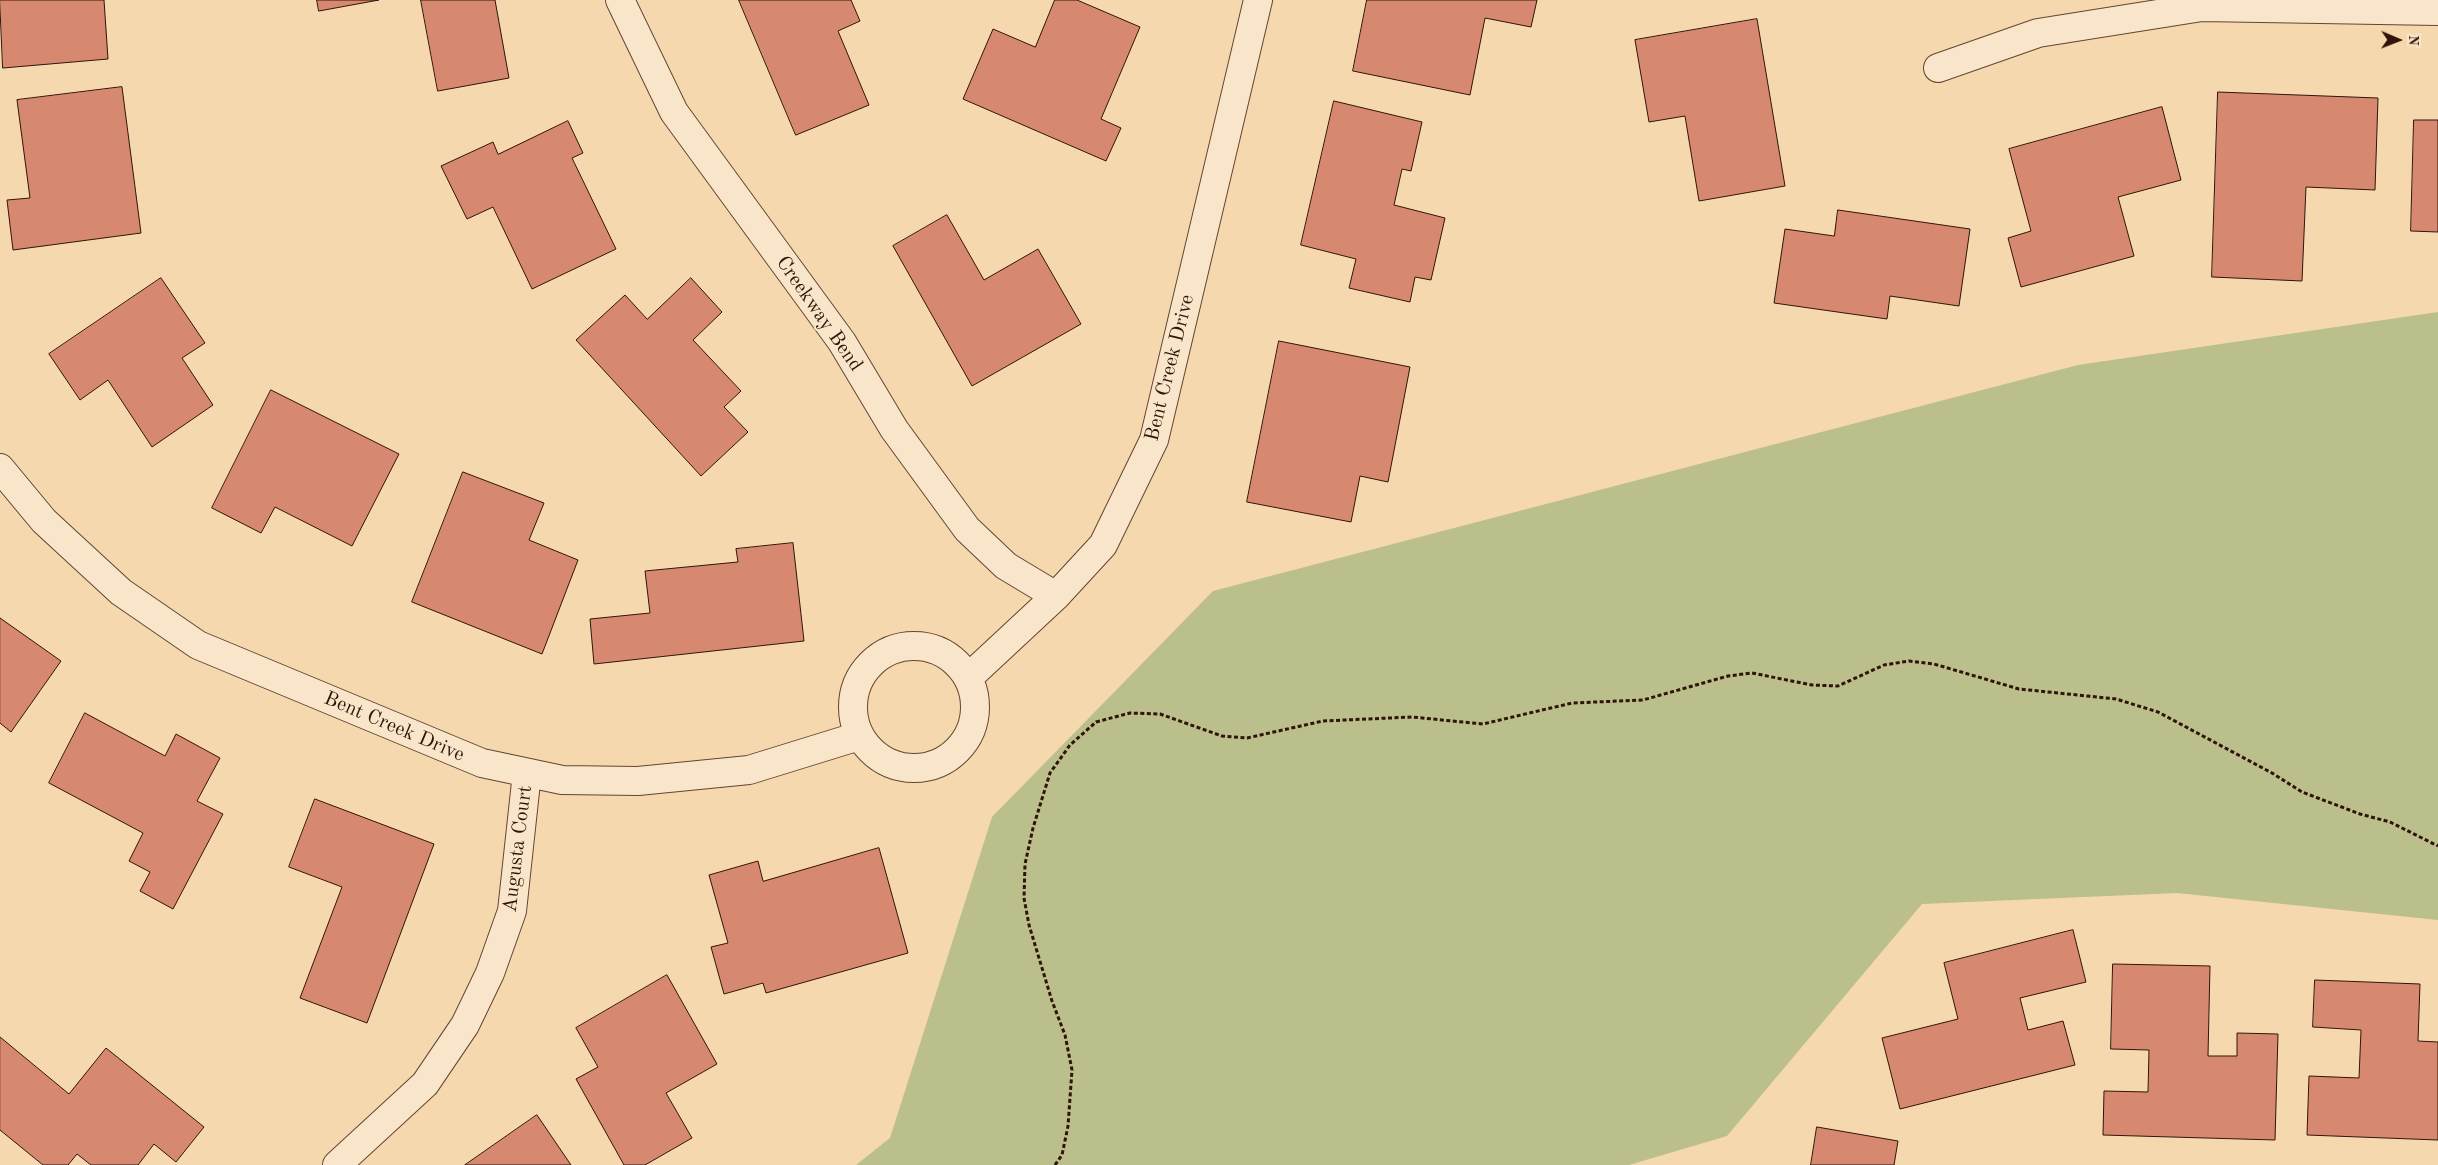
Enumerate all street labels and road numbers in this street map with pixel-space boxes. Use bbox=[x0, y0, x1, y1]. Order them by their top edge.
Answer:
street label: Creekway Bend bbox=[770, 252, 868, 376]
street label: Bent Creek Drive bbox=[1140, 292, 1200, 444]
street label: Bent Creek Drive bbox=[320, 687, 468, 767]
street label: Augusta Court bbox=[498, 784, 538, 914]

